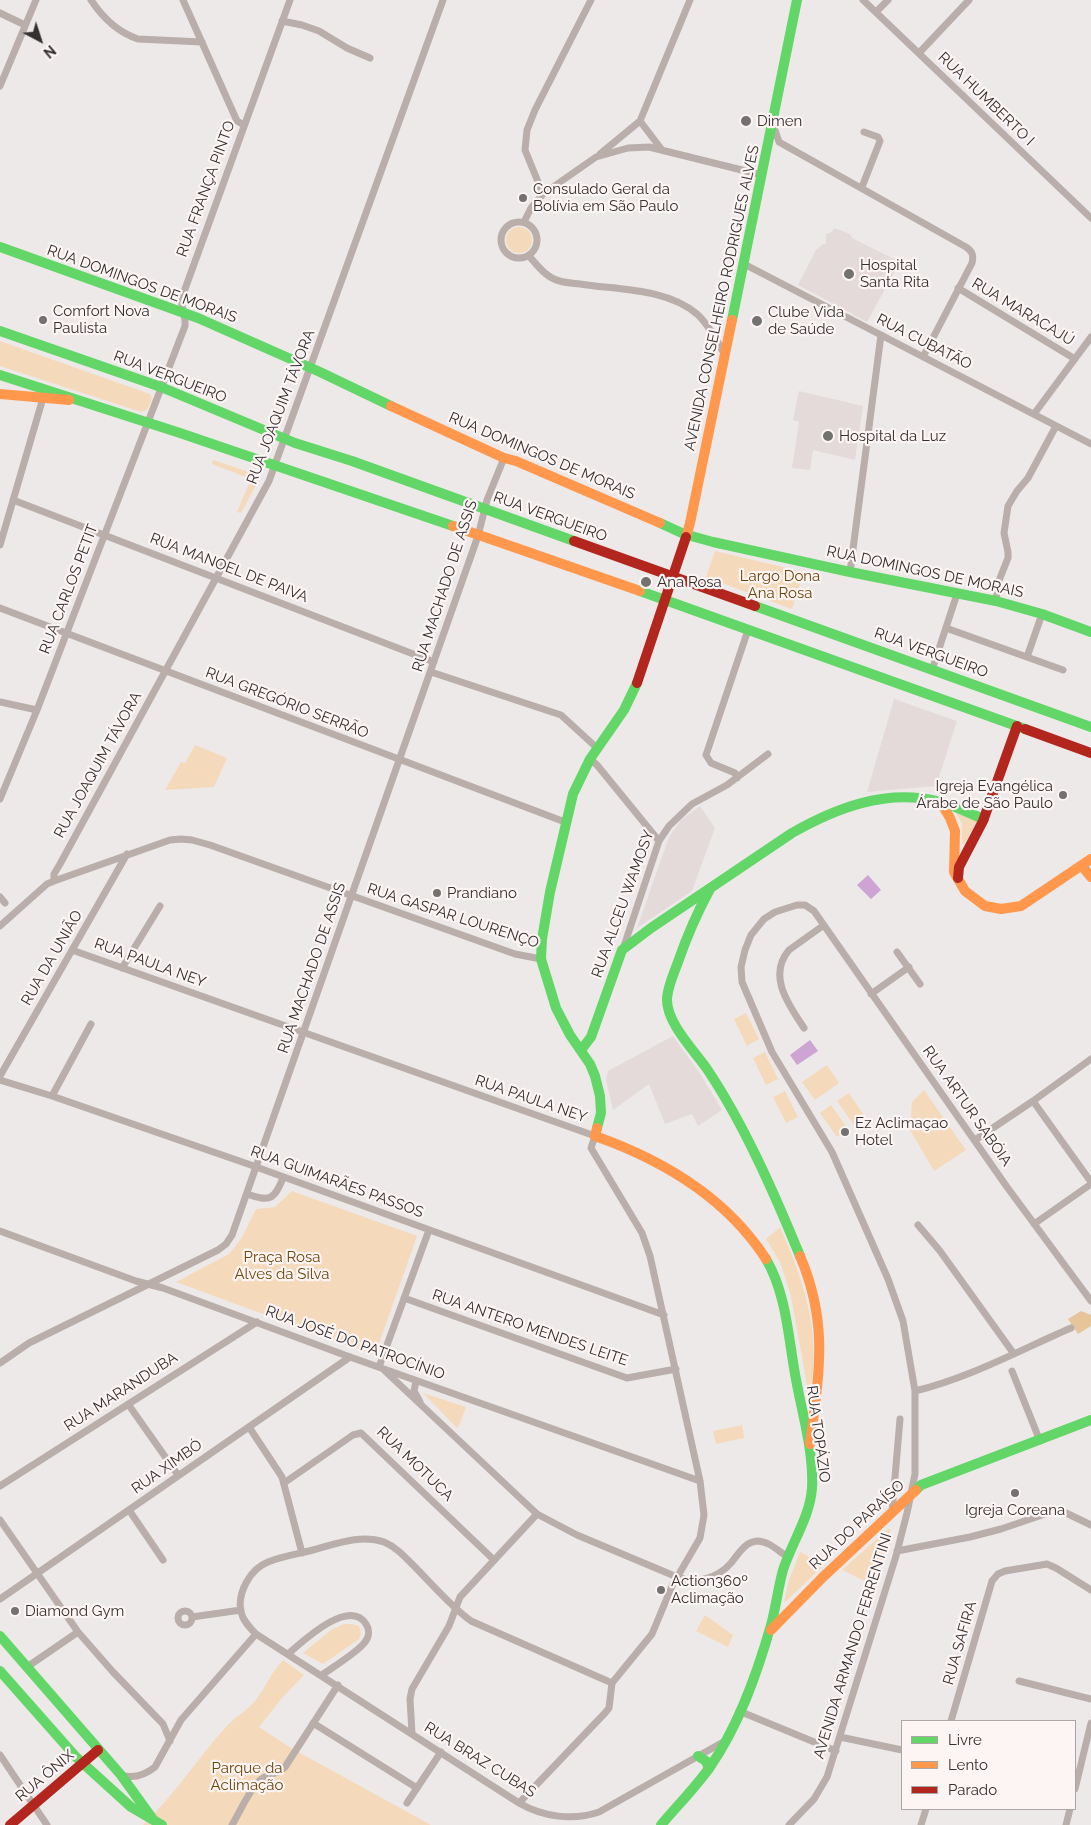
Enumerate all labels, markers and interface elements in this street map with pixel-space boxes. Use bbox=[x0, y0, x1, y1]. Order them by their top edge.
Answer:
north arrow bbox=[15, 15, 65, 65]
text: N bbox=[40, 42, 59, 61]
street label: RUA HUMBERTO I bbox=[934, 49, 1038, 149]
place label: Dimen bbox=[757, 112, 802, 130]
marker: Dimen bbox=[739, 114, 753, 128]
street label: RUA FRANÇA PINTO bbox=[173, 118, 239, 260]
street label: AVENIDA CONSELHEIRO RODRIGUES ALVES bbox=[681, 144, 763, 452]
place label: Consulado Geral da Bolívia em São Paulo bbox=[533, 180, 678, 215]
marker: Consulado Geral da Bolívia em São Paulo bbox=[517, 192, 529, 204]
street label: RUA DOMINGOS DE MORAIS bbox=[45, 241, 239, 327]
place label: Hospital Santa Rita bbox=[860, 256, 929, 291]
marker: Hospital Santa Rita bbox=[842, 267, 856, 281]
street label: RUA MARACAJÚ bbox=[969, 274, 1077, 350]
place label: Comfort Nova Paulista bbox=[53, 302, 150, 337]
place label: Clube Vida de Saúde bbox=[768, 303, 844, 338]
street label: RUA CUBATÃO bbox=[873, 310, 975, 374]
marker: Comfort Nova Paulista bbox=[37, 314, 49, 326]
marker: Clube Vida de Saúde bbox=[750, 314, 764, 328]
street label: RUA JOAQUIM TÁVORA bbox=[243, 327, 319, 487]
street label: RUA VERGUEIRO bbox=[111, 347, 229, 407]
street label: RUA DOMINGOS DE MORAIS bbox=[446, 408, 638, 504]
place label: Hospital da Luz bbox=[839, 427, 946, 445]
marker: Hospital da Luz bbox=[821, 429, 835, 443]
street label: RUA VERGUEIRO bbox=[491, 488, 609, 546]
street label: RUA MACHADO DE ASSIS bbox=[409, 498, 481, 674]
street label: RUA CARLOS PETIT bbox=[36, 521, 102, 657]
street label: RUA MANOEL DE PAIVA bbox=[147, 529, 311, 607]
street label: RUA DOMINGOS DE MORAIS bbox=[825, 542, 1025, 602]
park label: Largo Dona Ana Rosa bbox=[740, 567, 820, 602]
place label: Ana Rosa bbox=[657, 573, 722, 591]
marker: Ana Rosa bbox=[639, 575, 653, 589]
street label: RUA VERGUEIRO bbox=[872, 624, 990, 682]
street label: RUA GREGÓRIO SERRÃO bbox=[203, 664, 371, 742]
street label: RUA JOAQUIM TÁVORA bbox=[50, 689, 146, 841]
place label: Igreja Evangélica Árabe de São Paulo bbox=[916, 777, 1053, 812]
marker: Igreja Evangélica Árabe de São Paulo bbox=[1057, 789, 1069, 801]
street label: RUA ALCEU WAMOSY bbox=[588, 828, 658, 980]
street label: RUA MACHADO DE ASSIS bbox=[274, 880, 350, 1056]
street label: RUA GASPAR LOURENÇO bbox=[365, 880, 541, 952]
place label: Prandiano bbox=[447, 884, 517, 902]
marker: Prandiano bbox=[431, 887, 443, 899]
street label: RUA DA UNIÃO bbox=[18, 907, 86, 1009]
street label: RUA PAULA NEY bbox=[92, 934, 208, 992]
street label: RUA ARTUR SABÓIA bbox=[919, 1042, 1015, 1170]
street label: RUA PAULA NEY bbox=[473, 1071, 589, 1127]
place label: Ez Aclimaçao Hotel bbox=[855, 1114, 948, 1149]
marker: Ez Aclimaçao Hotel bbox=[839, 1126, 851, 1138]
street label: RUA GUIMARÃES PASSOS bbox=[248, 1142, 426, 1222]
park label: Praça Rosa Alves da Silva bbox=[234, 1248, 330, 1283]
street label: RUA ANTERO MENDES LEITE bbox=[430, 1286, 630, 1370]
street label: RUA JOSÉ DO PATROCÍNIO bbox=[263, 1302, 447, 1384]
street label: RUA MARANDUBA bbox=[61, 1349, 181, 1435]
street label: RUA TOPÁZIO bbox=[802, 1384, 834, 1484]
street label: RUA MOTUCA bbox=[373, 1423, 457, 1505]
street label: RUA XIMBÓ bbox=[128, 1436, 206, 1498]
street label: RUA DO PARAÍSO bbox=[806, 1476, 908, 1574]
marker: Igreja Coreana bbox=[1009, 1487, 1021, 1499]
place label: Igreja Coreana bbox=[965, 1501, 1065, 1519]
street label: AVENIDA ARMANDO FERRENTINI bbox=[810, 1531, 896, 1761]
place label: Action360º Aclimação bbox=[671, 1572, 748, 1607]
marker: Action360º Aclimação bbox=[655, 1584, 667, 1596]
street label: RUA SAFIRA bbox=[939, 1599, 981, 1687]
place label: Diamond Gym bbox=[25, 1602, 124, 1620]
marker: Diamond Gym bbox=[9, 1605, 21, 1617]
street label: RUA BRAZ CUBAS bbox=[421, 1718, 539, 1802]
legend bbox=[901, 1720, 1076, 1810]
text: Livre bbox=[948, 1731, 982, 1749]
street label: RUA ÔNIX bbox=[12, 1746, 78, 1806]
text: Lento bbox=[948, 1756, 988, 1774]
park label: Parque da Aclimação bbox=[211, 1759, 283, 1794]
text: Parado bbox=[948, 1781, 997, 1799]

